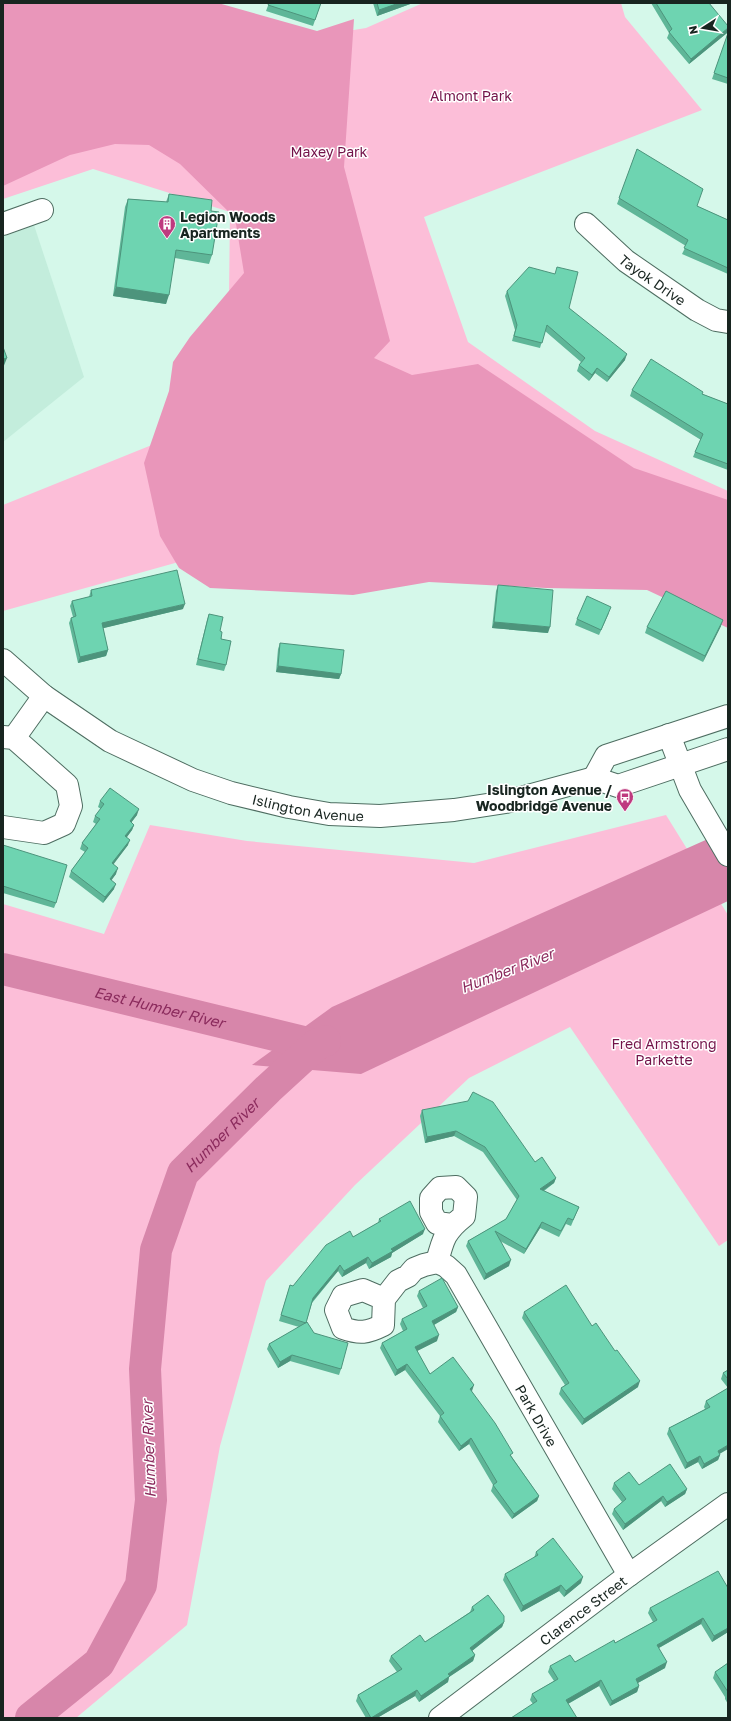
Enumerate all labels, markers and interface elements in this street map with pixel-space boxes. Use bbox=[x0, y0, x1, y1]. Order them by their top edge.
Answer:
north arrow bbox=[683, 8, 723, 48]
text: N bbox=[686, 25, 700, 36]
park label: Almont Park bbox=[430, 87, 512, 104]
park label: Maxey Park bbox=[291, 143, 368, 160]
place label: Legion Woods Apartments bbox=[180, 208, 276, 241]
building icon: Legion Woods Apartments bbox=[157, 214, 177, 239]
street label: Tayok Drive bbox=[616, 251, 689, 308]
place label: Islington Avenue / Woodbridge Avenue bbox=[476, 781, 612, 814]
bus stop icon: Islington Avenue / Woodbridge Avenue bbox=[615, 787, 635, 812]
street label: Islington Avenue bbox=[251, 790, 364, 824]
water label: Humber River bbox=[458, 943, 558, 996]
water label: East Humber River bbox=[92, 982, 229, 1032]
park label: Fred Armstrong Parkette bbox=[611, 1035, 717, 1068]
water label: Humber River bbox=[180, 1093, 264, 1176]
street label: Park Drive bbox=[512, 1381, 561, 1449]
water label: Humber River bbox=[137, 1397, 159, 1498]
street label: Clarence Street bbox=[536, 1572, 630, 1648]

